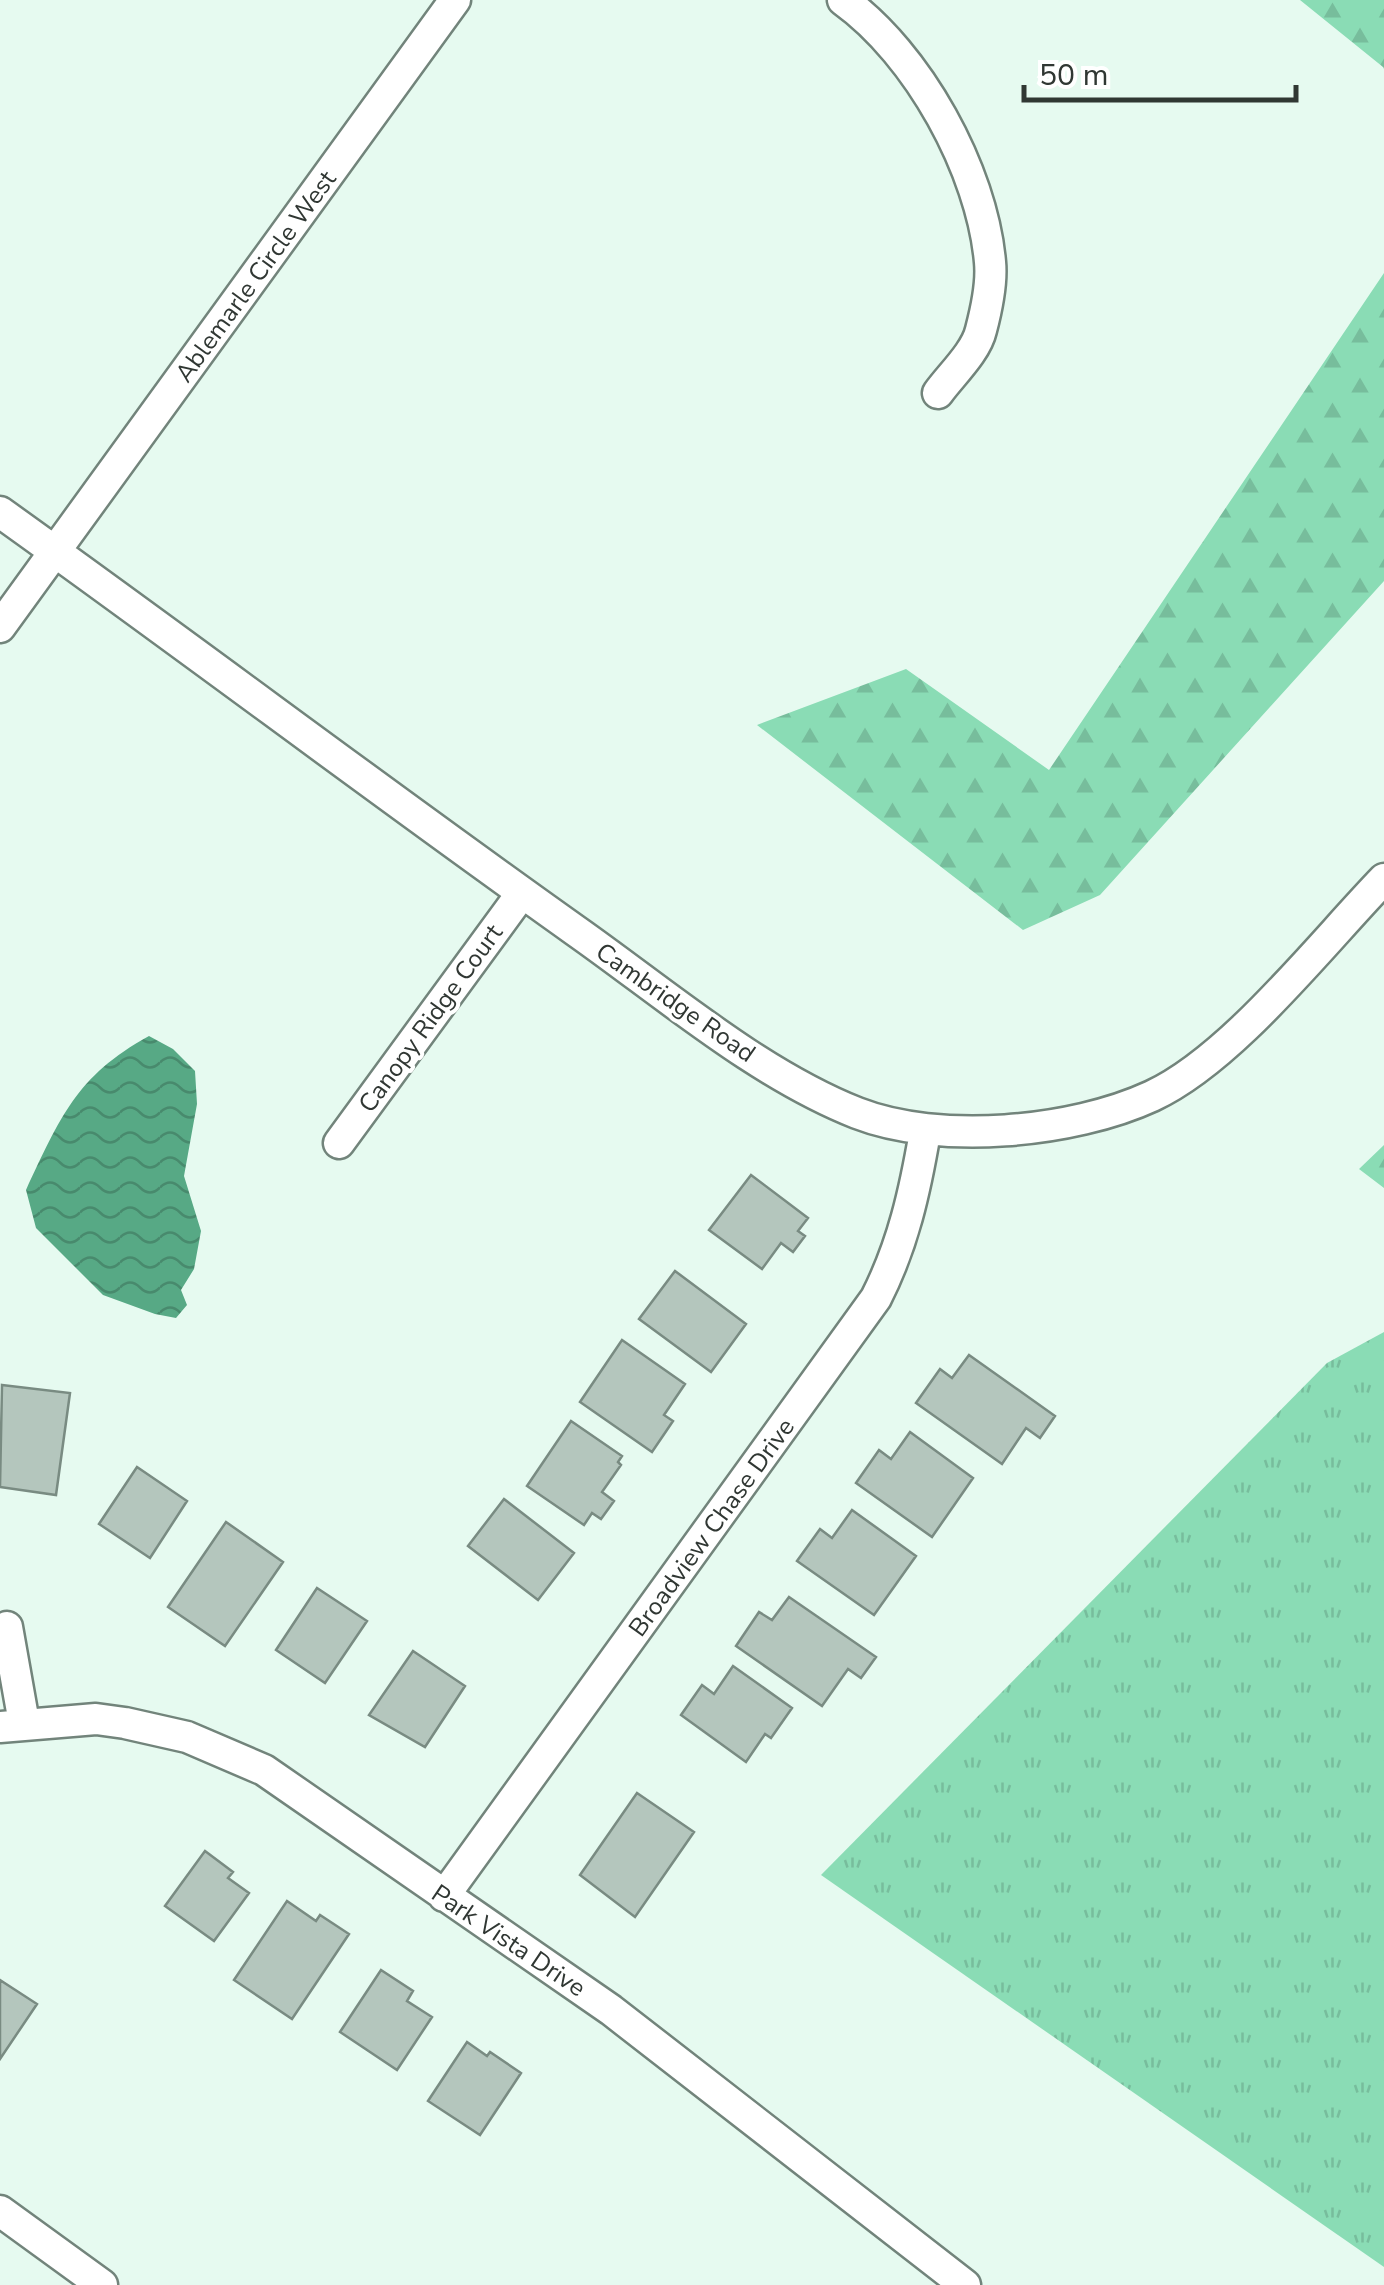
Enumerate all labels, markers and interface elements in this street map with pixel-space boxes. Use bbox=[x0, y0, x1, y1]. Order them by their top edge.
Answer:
scale bar bbox=[1024, 40, 1296, 102]
text: 50 m bbox=[1039, 55, 1108, 96]
street label: Ablemarle Circle West bbox=[167, 164, 344, 389]
street label: Canopy Ridge Court bbox=[351, 917, 511, 1120]
street label: Cambridge Road bbox=[589, 935, 762, 1071]
street label: Broadview Chase Drive bbox=[621, 1412, 803, 1644]
street label: Park Vista Drive bbox=[425, 1877, 592, 2005]

